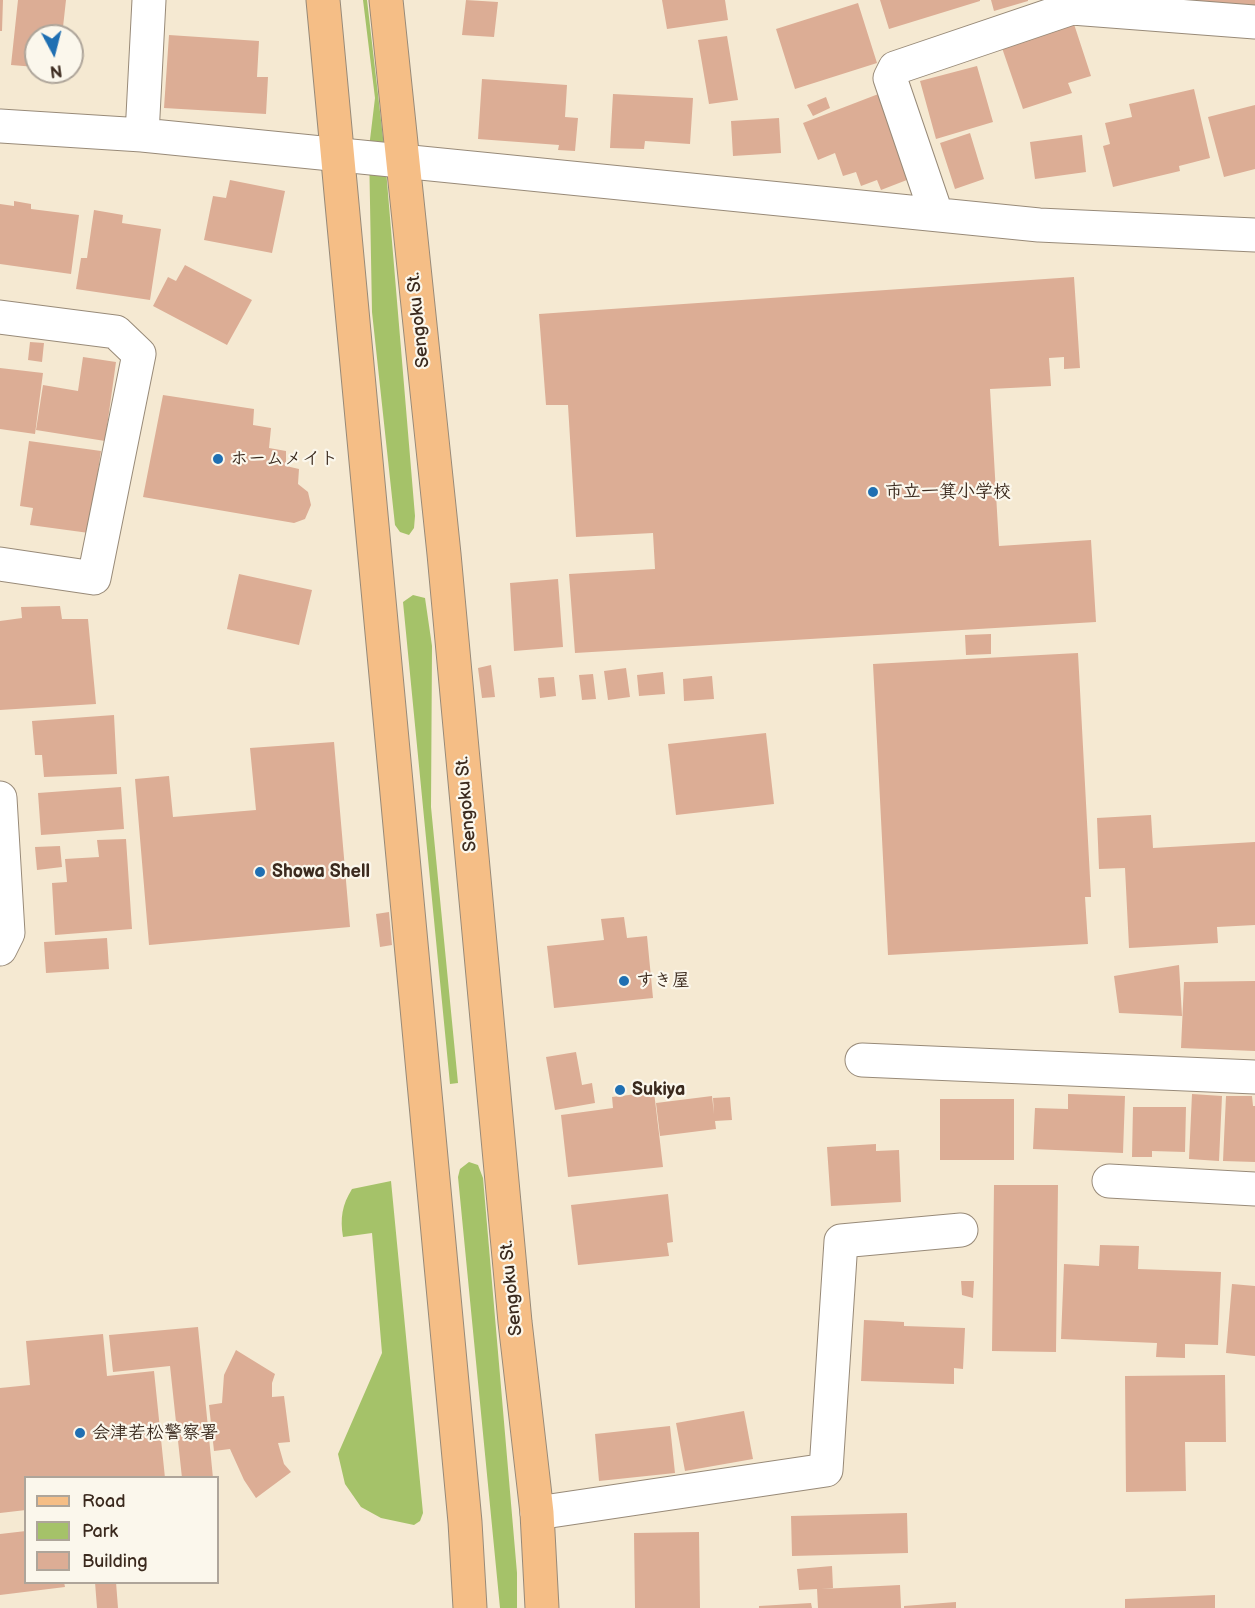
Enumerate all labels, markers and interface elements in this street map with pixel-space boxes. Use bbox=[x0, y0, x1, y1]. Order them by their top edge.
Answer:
north arrow bbox=[24, 24, 84, 84]
text: N bbox=[49, 60, 63, 81]
street label: Sengoku St. bbox=[403, 271, 435, 369]
place label: ホームメイト bbox=[230, 448, 338, 470]
marker: ホームメイト bbox=[211, 452, 225, 466]
place label: 市立一箕小学校 bbox=[885, 481, 1011, 503]
marker: 市立一箕小学校 bbox=[866, 485, 880, 499]
street label: Sengoku St. bbox=[452, 755, 482, 853]
place label: Showa Shell bbox=[272, 861, 370, 883]
marker: Showa Shell bbox=[253, 865, 267, 879]
place label: すき屋 bbox=[636, 970, 690, 992]
marker: すき屋 bbox=[617, 974, 631, 988]
place label: Sukiya bbox=[632, 1079, 685, 1101]
marker: Sukiya bbox=[613, 1083, 627, 1097]
street label: Sengoku St. bbox=[496, 1239, 528, 1337]
place label: 会津若松警察署 bbox=[92, 1422, 218, 1444]
marker: 会津若松警察署 bbox=[73, 1426, 87, 1440]
legend bbox=[24, 1476, 219, 1584]
text: Road bbox=[82, 1491, 126, 1512]
text: Park bbox=[82, 1521, 118, 1542]
text: Building bbox=[82, 1551, 148, 1572]

